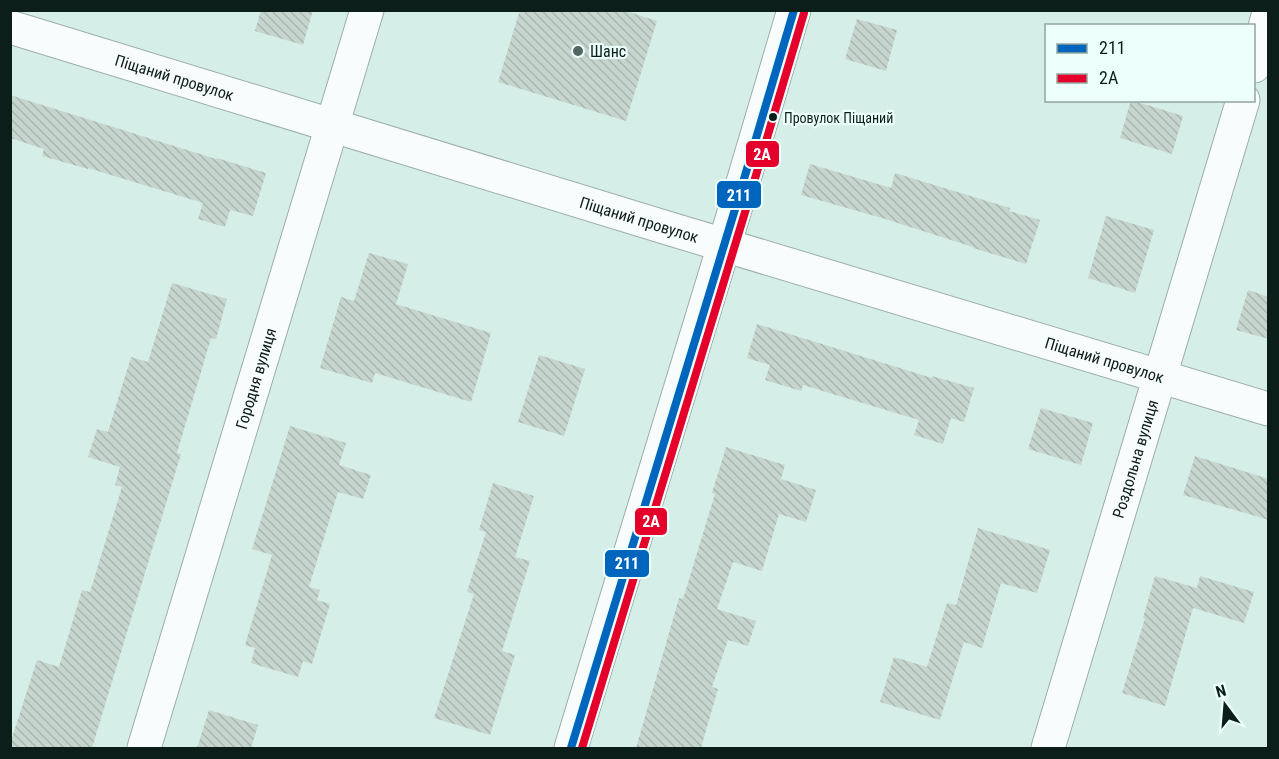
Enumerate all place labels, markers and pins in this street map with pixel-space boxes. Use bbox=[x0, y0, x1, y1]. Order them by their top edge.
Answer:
place label: Шанс bbox=[590, 42, 626, 61]
marker: Шанс bbox=[571, 44, 585, 58]
place label: Провулок Піщаний bbox=[784, 110, 893, 126]
marker: Провулок Піщаний bbox=[767, 111, 779, 123]

